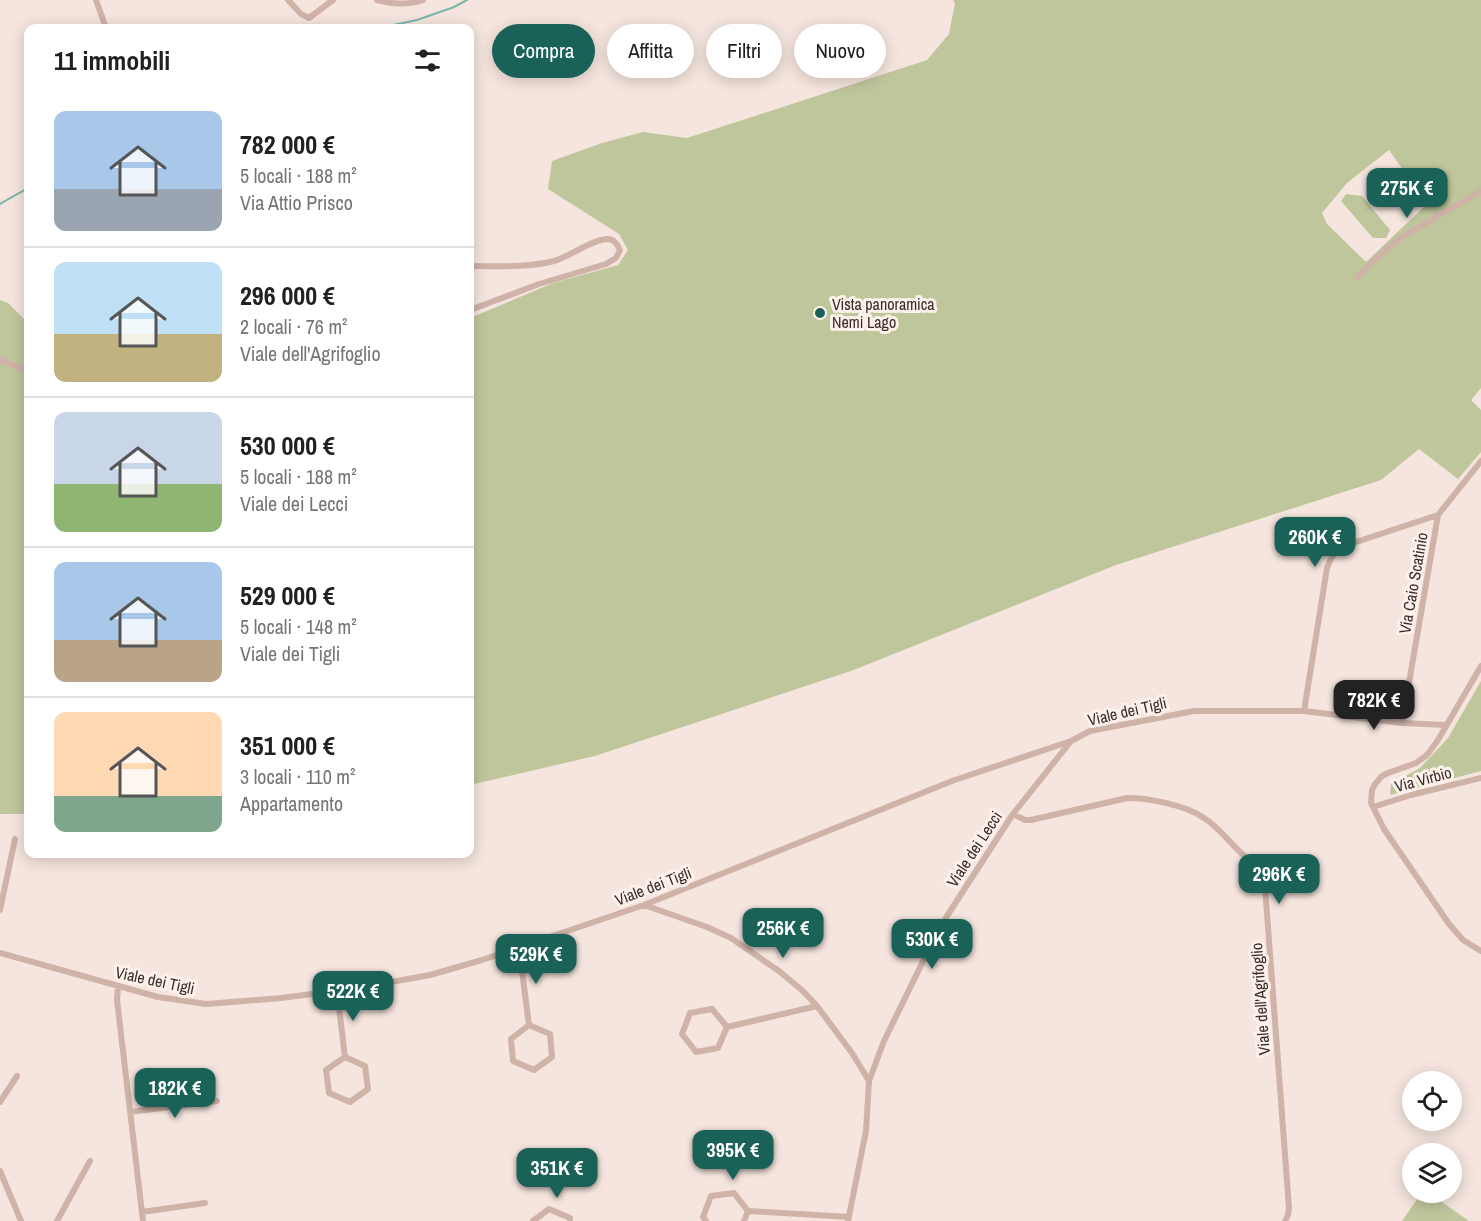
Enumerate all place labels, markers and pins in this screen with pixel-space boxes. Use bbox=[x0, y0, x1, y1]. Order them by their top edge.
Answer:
pin: 275K € bbox=[1358, 168, 1456, 219]
place label: Vista panoramica Nemi Lago bbox=[832, 293, 935, 333]
marker: Vista panoramica Nemi Lago bbox=[813, 306, 827, 320]
pin: 260K € bbox=[1266, 517, 1364, 568]
pin: 782K € bbox=[1325, 680, 1423, 731]
pin: 296K € bbox=[1230, 854, 1328, 905]
pin: 256K € bbox=[734, 908, 832, 959]
pin: 530K € bbox=[883, 919, 981, 970]
pin: 529K € bbox=[487, 934, 585, 985]
pin: 522K € bbox=[304, 971, 402, 1022]
pin: 182K € bbox=[126, 1068, 224, 1119]
pin: 395K € bbox=[684, 1130, 782, 1181]
pin: 351K € bbox=[508, 1148, 606, 1199]

